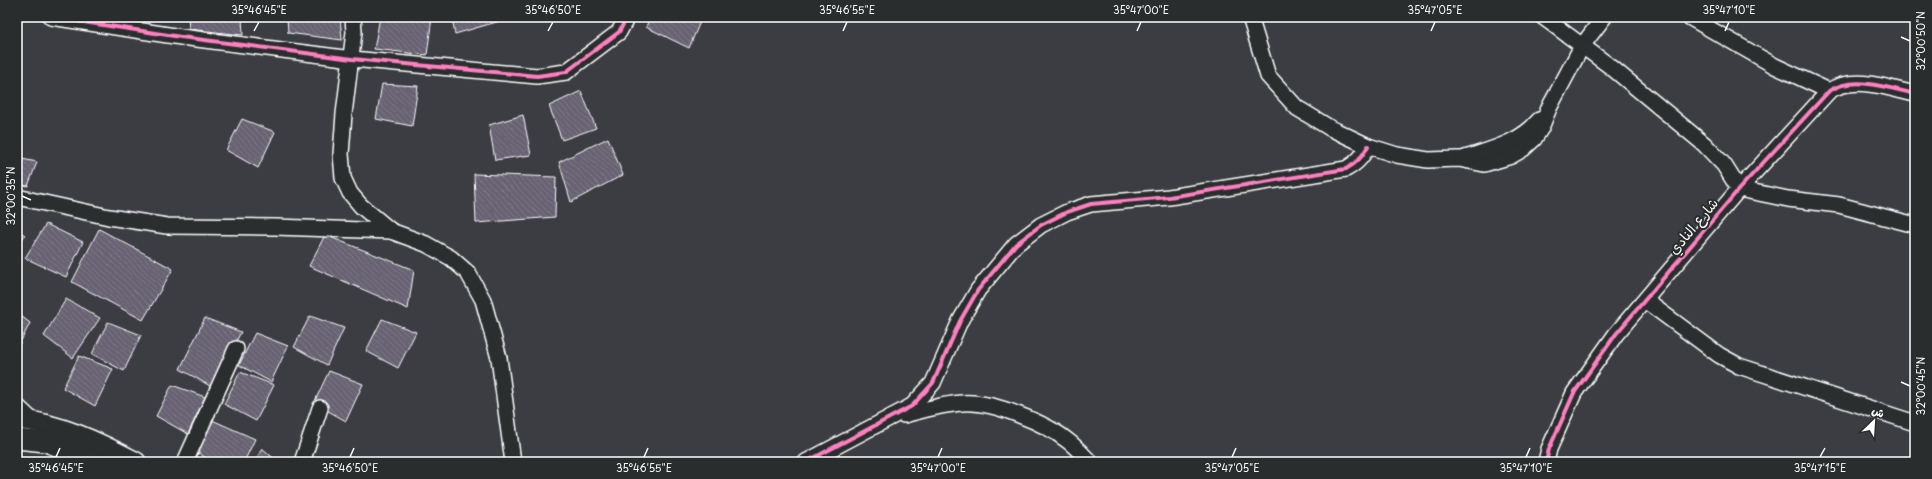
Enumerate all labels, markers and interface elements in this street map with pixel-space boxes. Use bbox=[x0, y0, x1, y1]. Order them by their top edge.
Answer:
text: 35°46'45"E bbox=[231, 2, 287, 17]
text: 35°46'50"E bbox=[525, 2, 581, 17]
text: 35°46'55"E bbox=[819, 2, 875, 17]
text: 35°47'00"E bbox=[1113, 2, 1169, 17]
text: 35°47'05"E bbox=[1408, 2, 1462, 17]
text: 35°47'10"E bbox=[1702, 2, 1756, 17]
text: 32°00'50"N bbox=[1913, 11, 1928, 71]
text: 32°00'35"N bbox=[3, 166, 18, 226]
street label: شارع النادي bbox=[1663, 193, 1724, 259]
text: 32°00'45"N bbox=[1913, 356, 1928, 415]
north arrow bbox=[1854, 401, 1894, 441]
text: ش bbox=[1869, 401, 1888, 422]
text: 35°46'45"E bbox=[28, 460, 84, 475]
text: 35°46'50"E bbox=[322, 460, 378, 475]
text: 35°46'55"E bbox=[616, 460, 672, 475]
text: 35°47'00"E bbox=[910, 460, 966, 475]
text: 35°47'05"E bbox=[1205, 460, 1259, 475]
text: 35°47'10"E bbox=[1499, 460, 1553, 475]
text: 35°47'15"E bbox=[1794, 460, 1846, 475]

